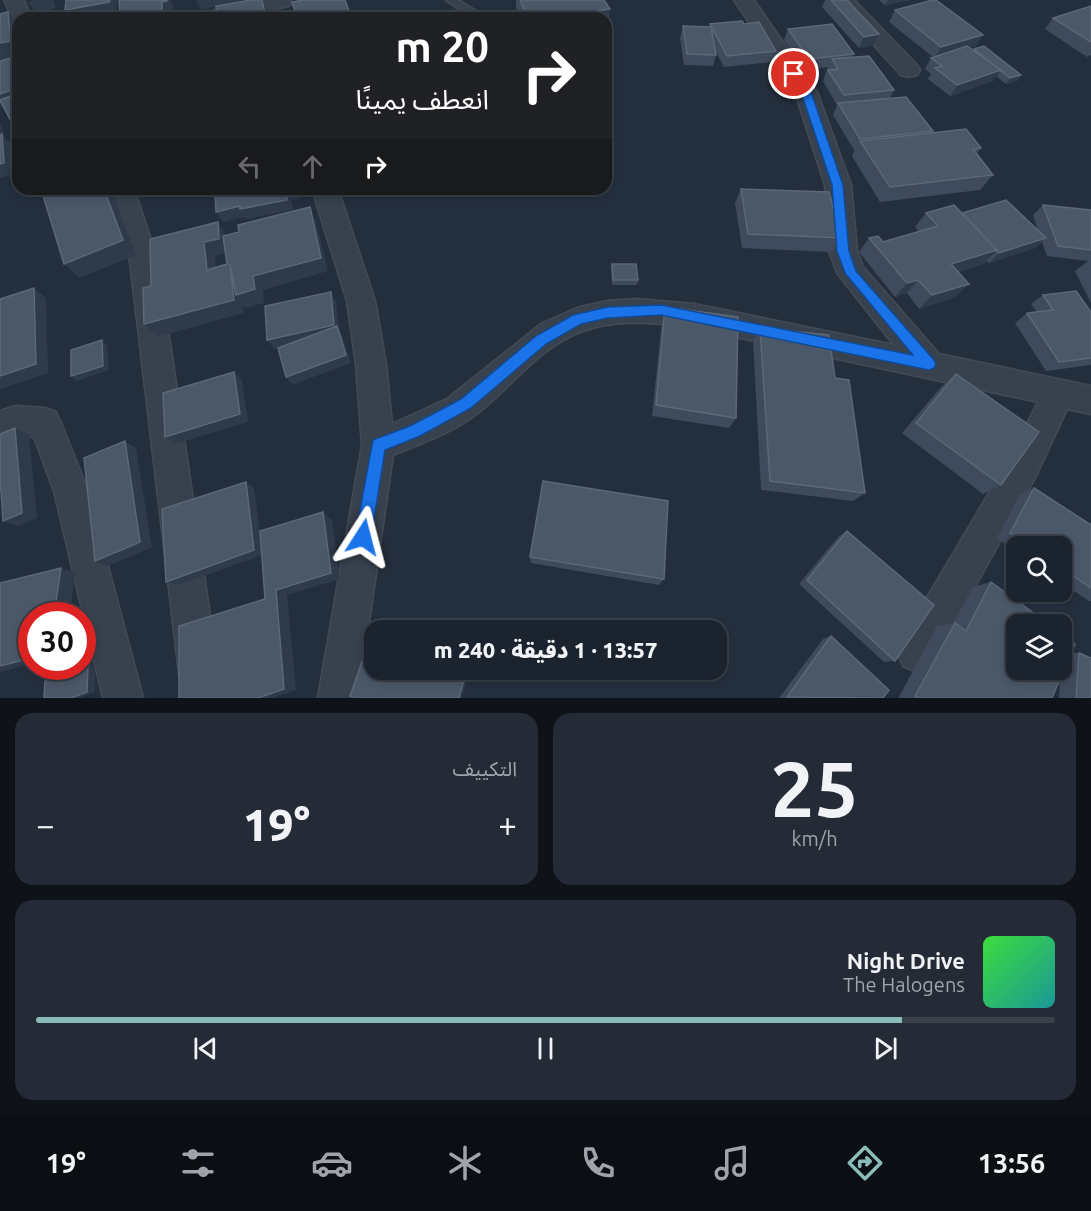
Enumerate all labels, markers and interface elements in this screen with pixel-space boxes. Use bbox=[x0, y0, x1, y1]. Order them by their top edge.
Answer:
text: 20 m bbox=[395, 23, 489, 70]
icon: right bbox=[510, 36, 588, 114]
pin bbox=[768, 48, 819, 99]
icon: arrive bbox=[777, 57, 810, 90]
text: انعطف يمينًا bbox=[355, 84, 489, 114]
icon: left bbox=[233, 150, 266, 183]
icon: ahead bbox=[296, 150, 329, 183]
icon: right bbox=[359, 150, 392, 183]
position arrow bbox=[331, 505, 395, 569]
map controls bbox=[1006, 536, 1072, 680]
button: search bbox=[1006, 536, 1072, 602]
speed limit sign: 30 bbox=[18, 602, 96, 680]
button: layers bbox=[1006, 614, 1072, 680]
text: 13:57 · 1 دقيقة · 240 m bbox=[434, 637, 657, 662]
text: 25 bbox=[771, 744, 859, 832]
text: التكييف bbox=[453, 757, 517, 780]
text: 19° bbox=[243, 799, 310, 850]
text: − bbox=[36, 806, 55, 843]
text: + bbox=[498, 806, 517, 843]
text: km/h bbox=[791, 827, 838, 850]
text: Night Drive bbox=[847, 948, 965, 973]
text: The Halogens bbox=[843, 973, 965, 996]
icon: previous bbox=[189, 1032, 222, 1065]
icon: pause bbox=[529, 1032, 562, 1065]
icon: next bbox=[869, 1032, 902, 1065]
icon: filters bbox=[177, 1142, 219, 1184]
icon: car bbox=[311, 1142, 353, 1184]
icon: climate bbox=[444, 1142, 486, 1184]
icon: phone bbox=[577, 1142, 619, 1184]
icon: music bbox=[711, 1142, 753, 1184]
icon: directions bbox=[844, 1142, 886, 1184]
text: 19° bbox=[46, 1148, 86, 1178]
text: 13:56 bbox=[978, 1148, 1045, 1178]

